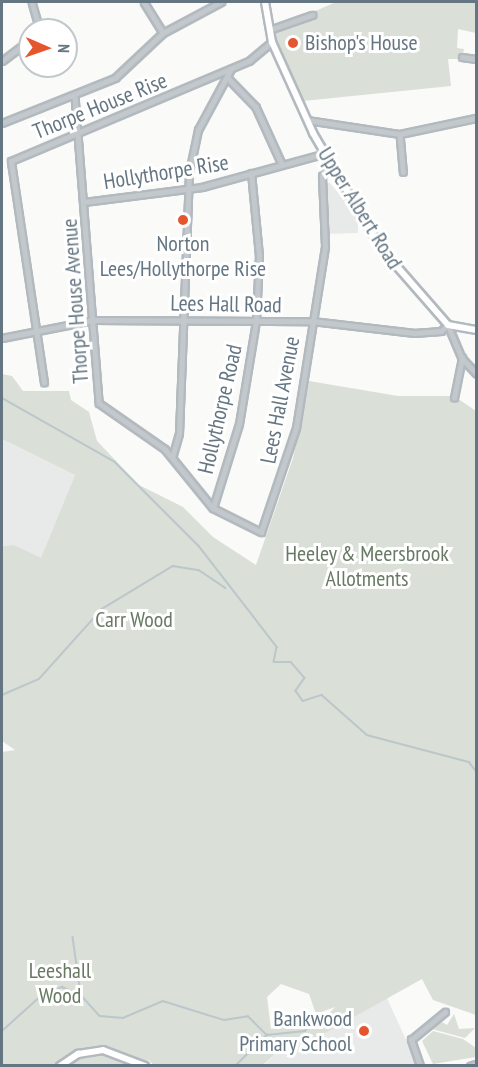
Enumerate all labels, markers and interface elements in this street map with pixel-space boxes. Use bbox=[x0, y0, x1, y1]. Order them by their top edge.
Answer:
north arrow bbox=[18, 18, 78, 78]
place label: Bishop's House bbox=[305, 30, 418, 56]
marker: Bishop's House bbox=[286, 36, 300, 50]
text: N bbox=[54, 44, 74, 53]
street label: Thorpe House Rise bbox=[29, 67, 171, 145]
street label: Upper Albert Road bbox=[312, 142, 408, 274]
street label: Hollythorpe Rise bbox=[102, 149, 230, 195]
marker: Norton Lees/Hollythorpe Rise bbox=[176, 213, 190, 227]
street label: Thorpe House Avenue bbox=[56, 217, 94, 385]
place label: Norton Lees/Hollythorpe Rise bbox=[100, 230, 266, 282]
street label: Lees Hall Road bbox=[170, 290, 282, 318]
street label: Lees Hall Avenue bbox=[255, 334, 305, 466]
street label: Hollythorpe Road bbox=[192, 342, 248, 476]
park label: Heeley & Meersbrook Allotments bbox=[285, 540, 449, 592]
park label: Carr Wood bbox=[95, 607, 173, 633]
park label: Leeshall Wood bbox=[29, 957, 91, 1008]
place label: Bankwood Primary School bbox=[239, 1005, 352, 1056]
marker: Bankwood Primary School bbox=[357, 1024, 371, 1038]

